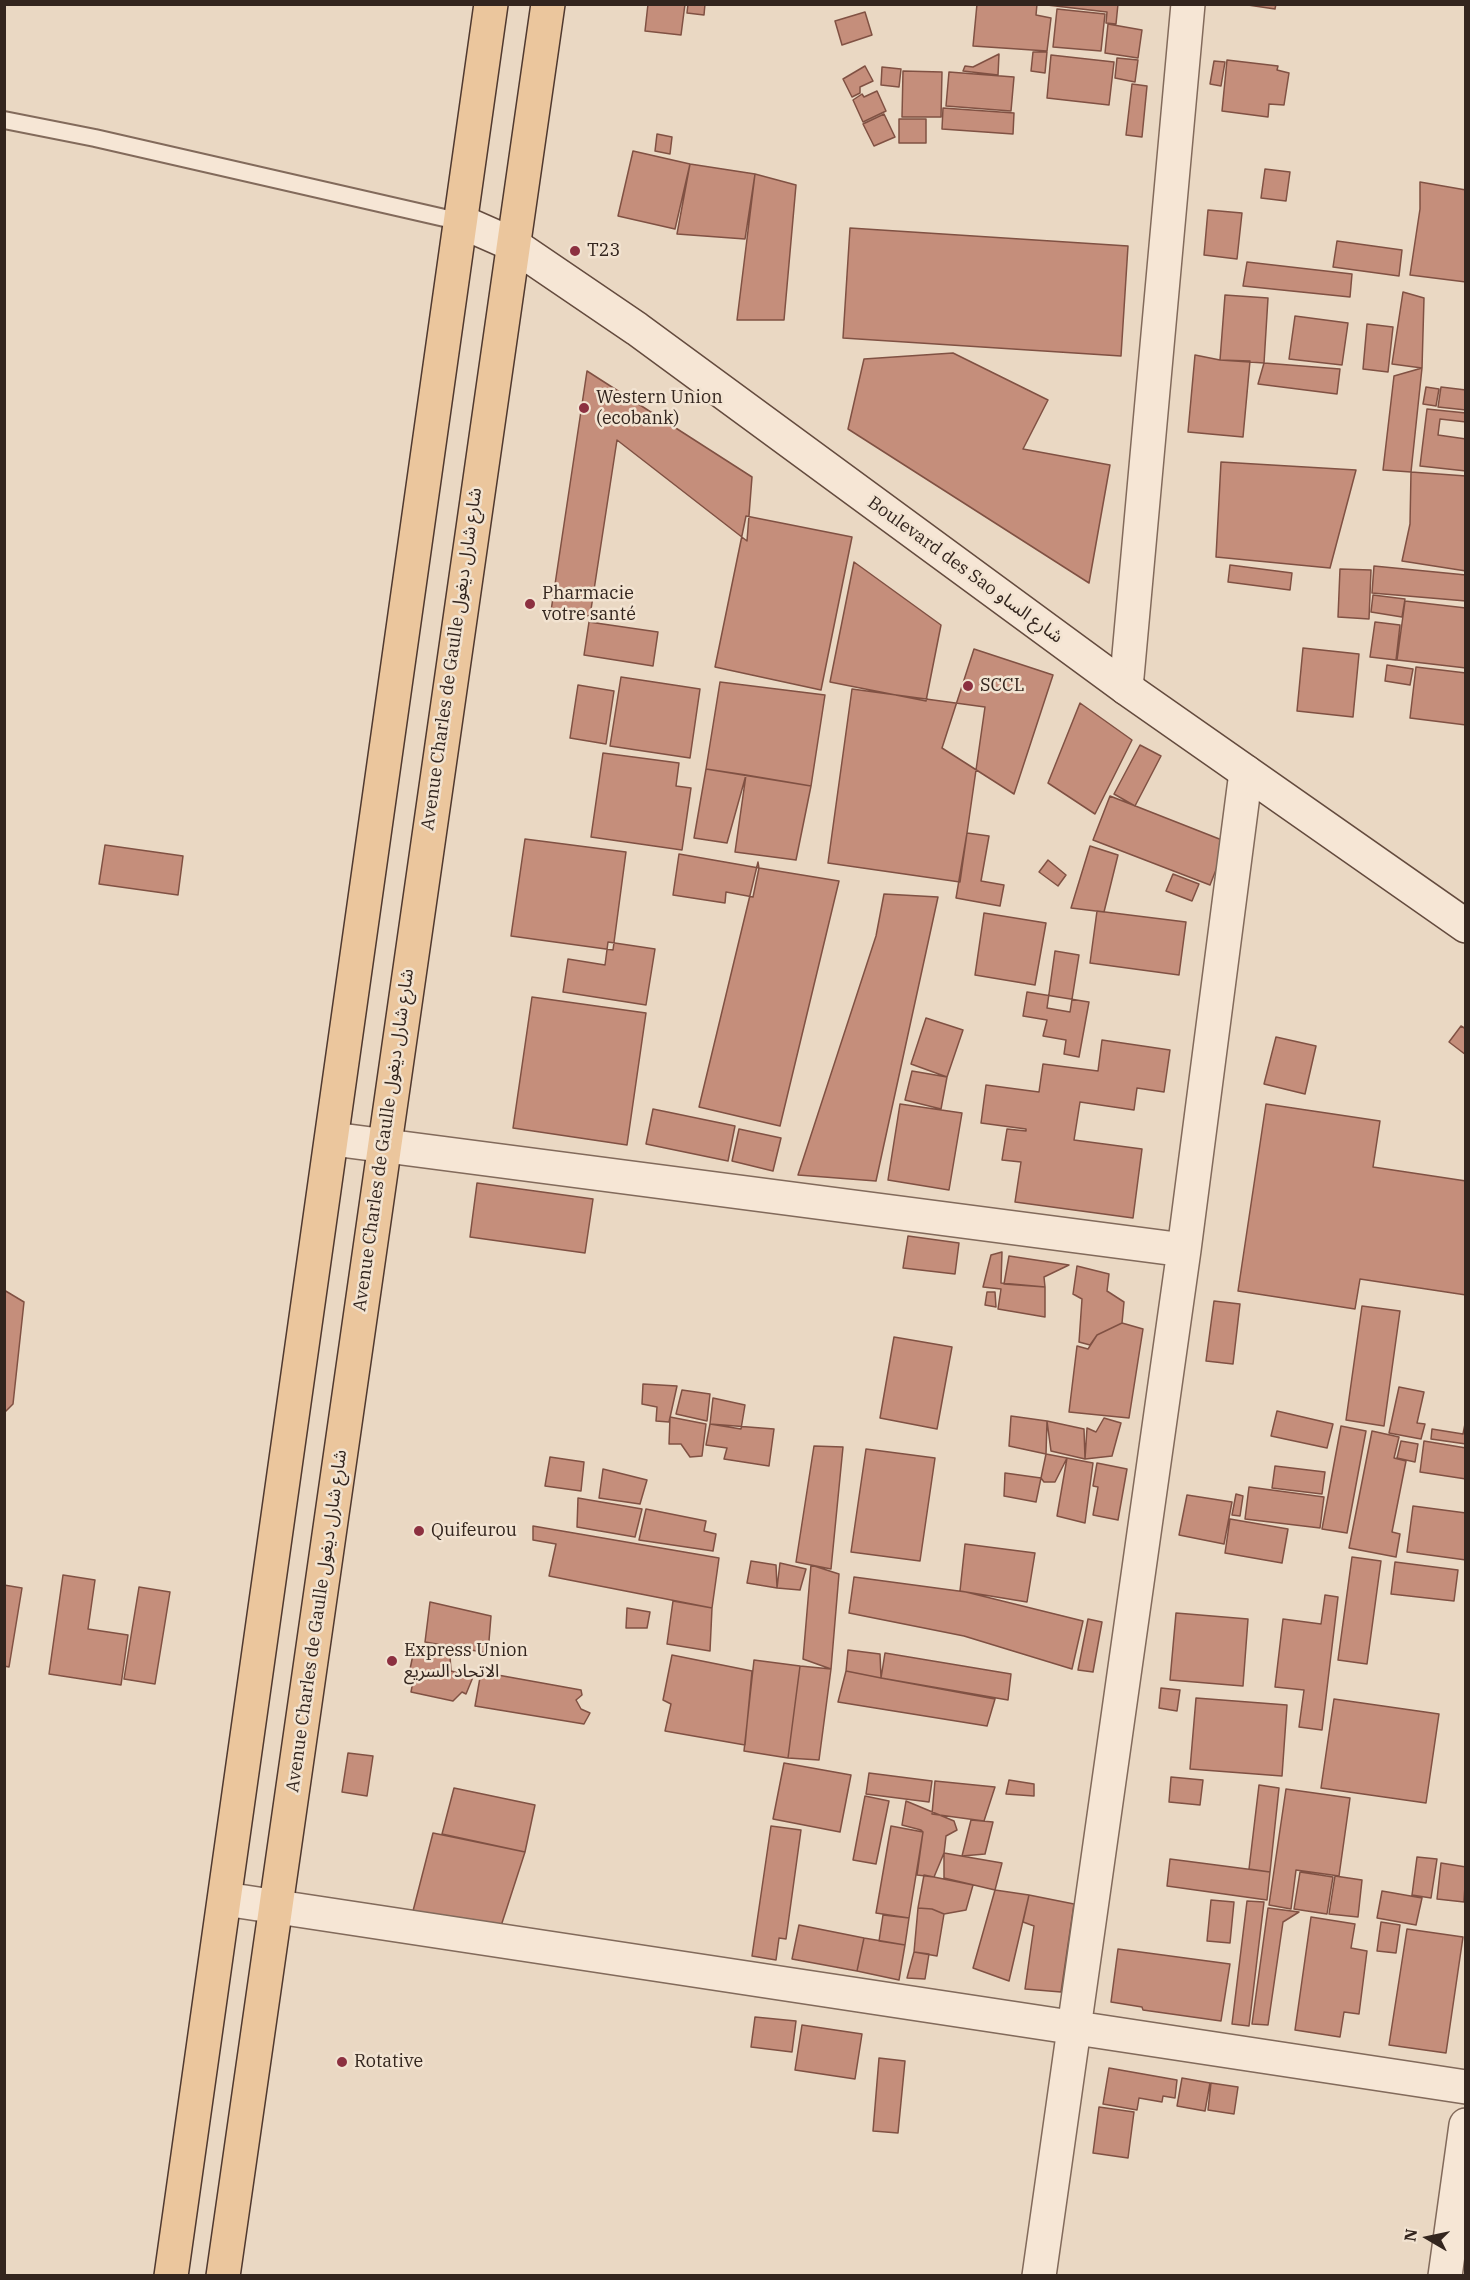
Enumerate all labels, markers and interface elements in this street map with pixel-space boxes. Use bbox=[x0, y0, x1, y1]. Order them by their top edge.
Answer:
place label: T23 bbox=[587, 240, 620, 262]
marker: T23 bbox=[568, 244, 582, 258]
place label: Western Union (ecobank) bbox=[596, 387, 723, 430]
marker: Western Union (ecobank) bbox=[577, 401, 591, 415]
street label: Avenue Charles de Gaulle شارع شارل ديغول bbox=[417, 486, 487, 832]
street label: Boulevard des Sao شارع الساو bbox=[863, 492, 1067, 648]
place label: Pharmacie votre santé bbox=[542, 583, 636, 626]
marker: Pharmacie votre santé bbox=[523, 597, 537, 611]
place label: SCCL bbox=[980, 675, 1024, 697]
marker: SCCL bbox=[961, 679, 975, 693]
street label: Avenue Charles de Gaulle شارع شارل ديغول bbox=[349, 967, 419, 1313]
street label: Avenue Charles de Gaulle شارع شارل ديغول bbox=[282, 1448, 352, 1794]
place label: Quifeurou bbox=[431, 1520, 517, 1542]
marker: Quifeurou bbox=[412, 1524, 426, 1538]
place label: Express Union الاتحاد السريع bbox=[404, 1640, 528, 1682]
marker: Express Union الاتحاد السريع bbox=[385, 1654, 399, 1668]
place label: Rotative bbox=[354, 2051, 423, 2073]
marker: Rotative bbox=[335, 2055, 349, 2069]
north arrow bbox=[1398, 2208, 1458, 2268]
text: N bbox=[1399, 2227, 1421, 2243]

